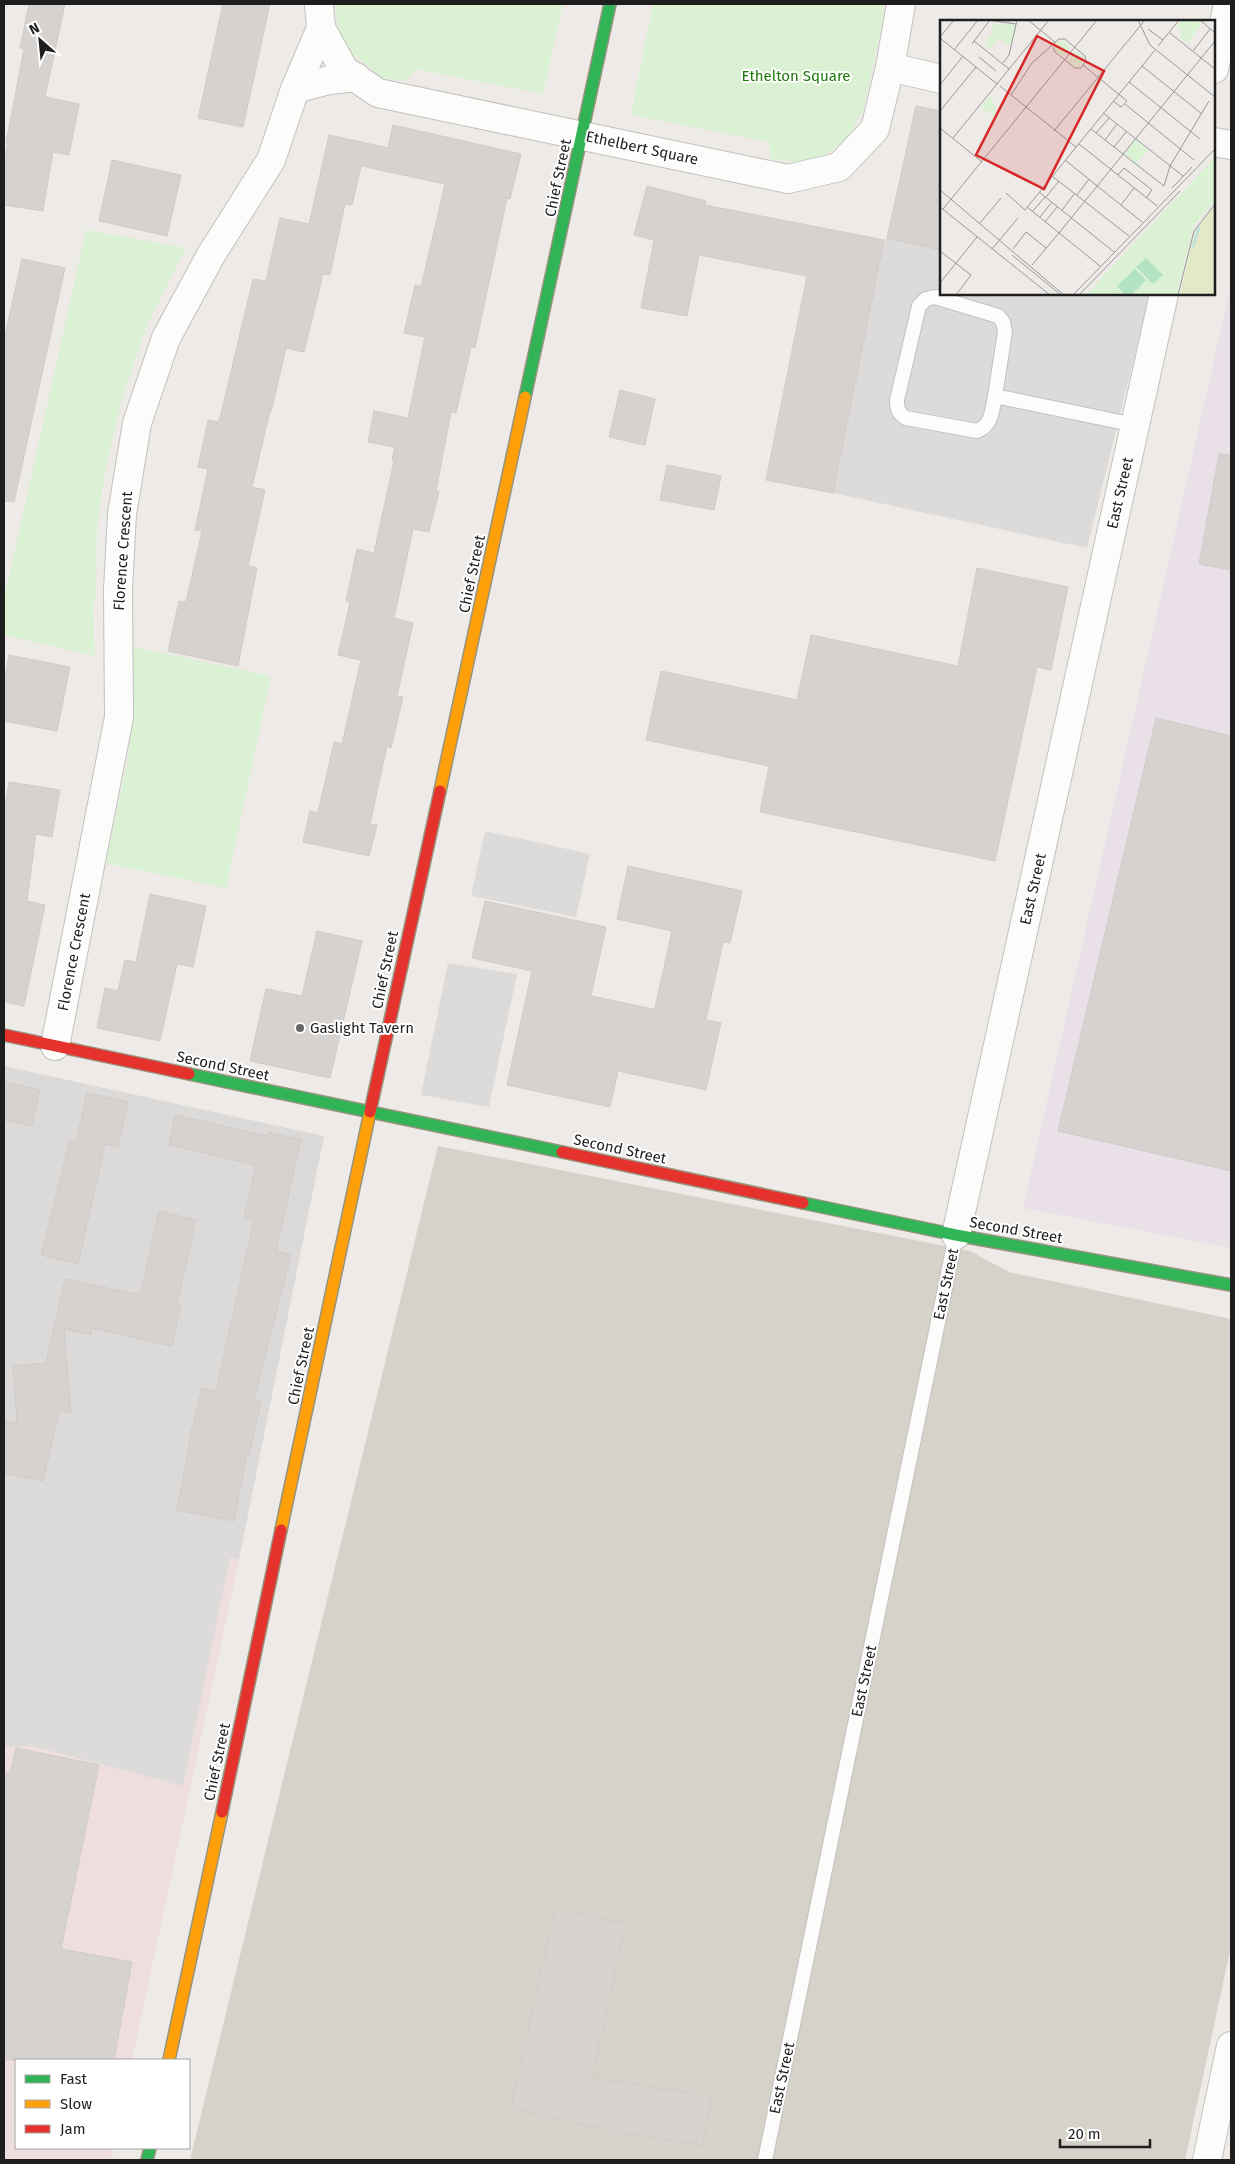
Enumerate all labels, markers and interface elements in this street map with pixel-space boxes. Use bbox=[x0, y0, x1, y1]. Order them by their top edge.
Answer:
north arrow bbox=[15, 15, 65, 65]
text: N bbox=[26, 19, 42, 39]
inset map bbox=[940, 20, 1215, 295]
park label: Ethelton Square bbox=[742, 67, 850, 85]
street label: Ethelbert Square bbox=[584, 127, 700, 169]
street label: Chief Street bbox=[541, 137, 575, 219]
street label: East Street bbox=[1103, 455, 1137, 531]
street label: Florence Crescent bbox=[110, 490, 136, 611]
street label: Chief Street bbox=[455, 533, 489, 615]
street label: East Street bbox=[1016, 851, 1050, 927]
street label: Florence Crescent bbox=[54, 891, 94, 1012]
street label: Chief Street bbox=[368, 929, 402, 1011]
place label: Gaslight Tavern bbox=[310, 1019, 414, 1037]
marker: Gaslight Tavern bbox=[294, 1022, 306, 1034]
street label: Second Street bbox=[175, 1047, 272, 1085]
street label: Second Street bbox=[572, 1130, 669, 1168]
street label: Second Street bbox=[968, 1213, 1065, 1247]
street label: East Street bbox=[930, 1246, 963, 1322]
street label: Chief Street bbox=[284, 1325, 318, 1407]
street label: East Street bbox=[848, 1643, 881, 1719]
street label: Chief Street bbox=[200, 1721, 234, 1803]
street label: East Street bbox=[766, 2040, 799, 2116]
legend bbox=[15, 2059, 190, 2149]
text: Fast bbox=[60, 2070, 87, 2088]
text: Slow bbox=[60, 2095, 92, 2113]
scale bar bbox=[1060, 2116, 1150, 2148]
text: Jam bbox=[60, 2120, 86, 2138]
text: 20 m bbox=[1068, 2125, 1101, 2143]

